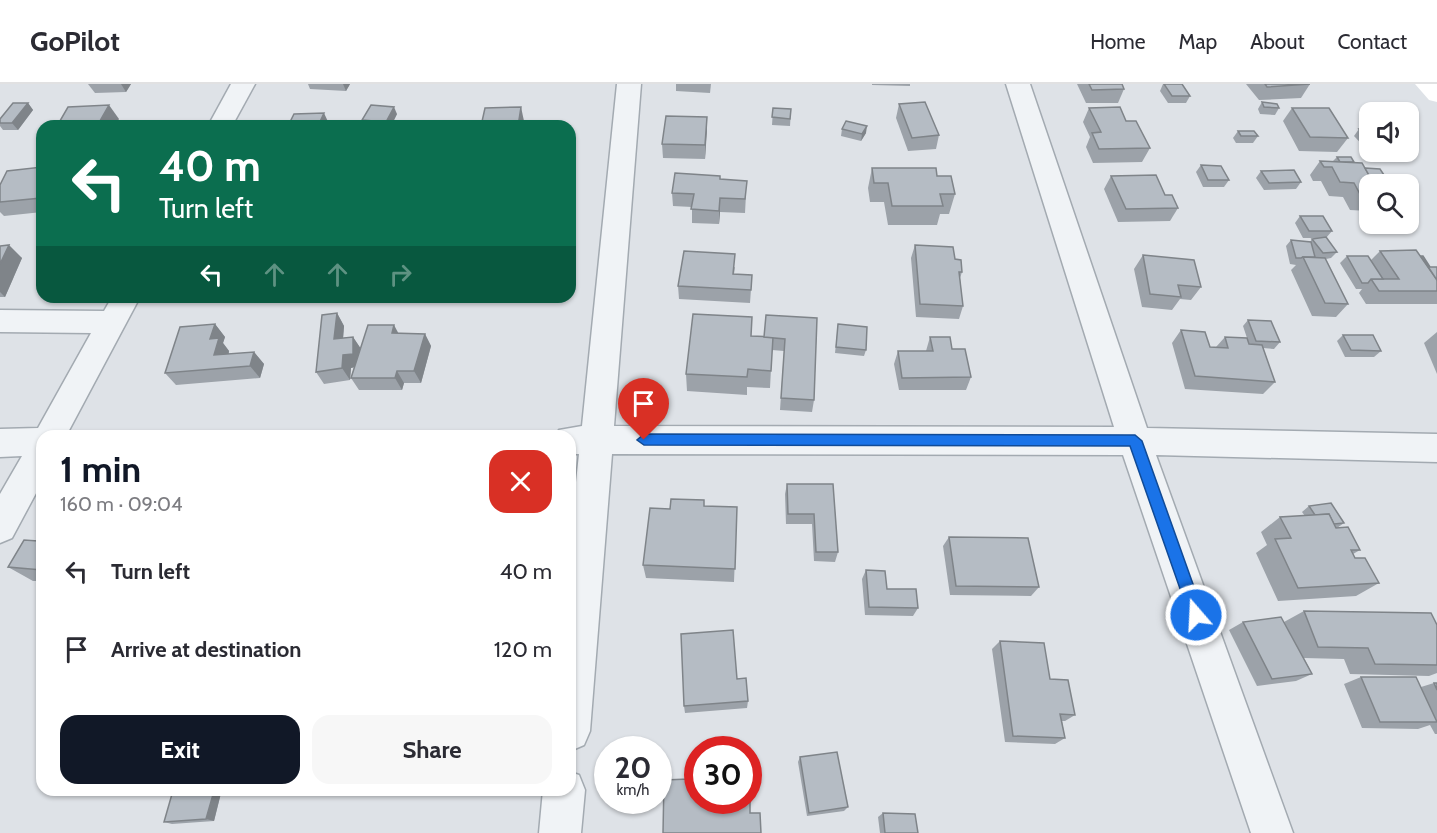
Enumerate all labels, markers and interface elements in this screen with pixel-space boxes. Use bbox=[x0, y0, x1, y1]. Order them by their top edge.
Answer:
text: GoPilot bbox=[30, 24, 120, 58]
text: Home bbox=[1090, 29, 1146, 54]
text: Map bbox=[1179, 29, 1217, 54]
text: About bbox=[1250, 29, 1304, 54]
text: Contact bbox=[1337, 29, 1407, 54]
map controls bbox=[1359, 102, 1419, 234]
button: sound bbox=[1359, 102, 1419, 162]
text: 40 m bbox=[159, 140, 261, 192]
icon: left bbox=[60, 144, 138, 222]
button: search bbox=[1359, 174, 1419, 234]
text: Turn left bbox=[159, 192, 253, 225]
icon: left bbox=[195, 258, 228, 291]
icon: ahead bbox=[258, 258, 291, 291]
icon: ahead bbox=[321, 258, 354, 291]
icon: right bbox=[384, 258, 417, 291]
pin bbox=[618, 378, 669, 440]
icon: arrive bbox=[627, 387, 660, 420]
text: 1 min bbox=[60, 447, 141, 491]
button: close bbox=[489, 450, 552, 513]
text: 160 m · 09:04 bbox=[60, 492, 183, 516]
icon: left bbox=[60, 555, 93, 588]
text: Turn left bbox=[111, 558, 190, 585]
text: 40 m bbox=[500, 558, 552, 585]
position arrow bbox=[1164, 583, 1228, 647]
icon: arrive bbox=[60, 633, 93, 666]
text: Arrive at destination bbox=[111, 636, 301, 663]
text: 120 m bbox=[494, 636, 552, 663]
button: Exit bbox=[60, 715, 300, 784]
button: Share bbox=[312, 715, 552, 784]
speed limit sign: 30 bbox=[684, 736, 762, 814]
text: 20 bbox=[614, 749, 652, 786]
text: km/h bbox=[617, 781, 649, 799]

